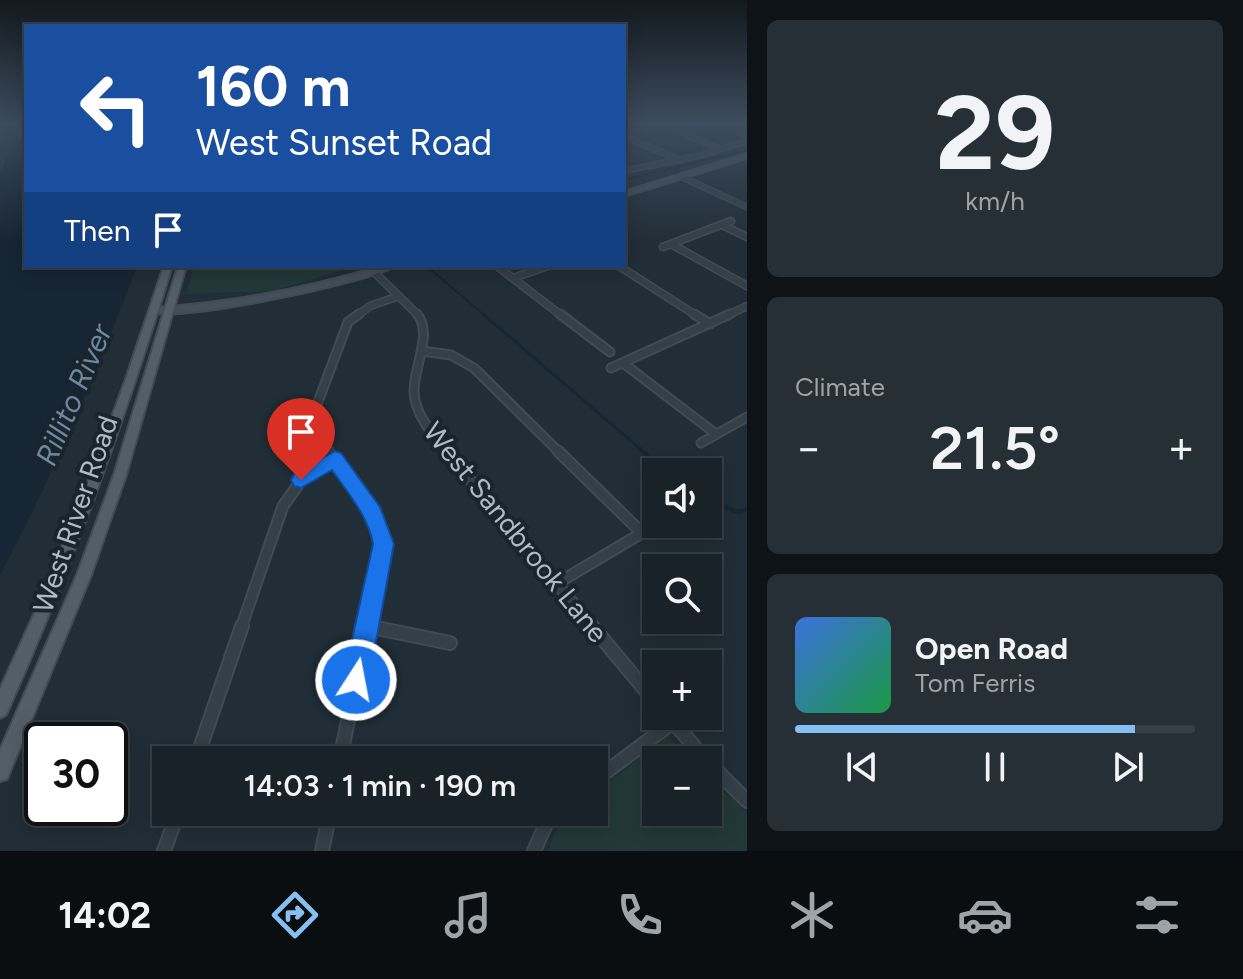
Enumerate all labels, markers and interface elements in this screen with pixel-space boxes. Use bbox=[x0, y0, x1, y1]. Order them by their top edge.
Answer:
text: 160 m bbox=[196, 53, 351, 120]
icon: left bbox=[64, 56, 168, 160]
text: 29 bbox=[935, 70, 1055, 195]
text: West Sunset Road bbox=[196, 121, 492, 164]
text: km/h bbox=[965, 185, 1025, 217]
icon: arrive bbox=[146, 208, 190, 252]
text: Then bbox=[64, 212, 130, 249]
water label: Rillito River bbox=[27, 317, 121, 471]
text: Climate bbox=[795, 371, 885, 403]
pin bbox=[267, 398, 335, 480]
icon: arrive bbox=[279, 410, 323, 454]
street label: West River Road bbox=[25, 411, 125, 617]
text: 21.5° bbox=[930, 412, 1060, 484]
street label: West Sandbrook Lane bbox=[417, 415, 615, 649]
text: − bbox=[795, 421, 822, 474]
text: + bbox=[1168, 421, 1195, 474]
map controls bbox=[642, 458, 722, 826]
button: sound bbox=[642, 458, 722, 538]
button: search bbox=[642, 554, 722, 634]
text: Open Road bbox=[915, 630, 1068, 667]
position arrow bbox=[314, 638, 398, 722]
button: + bbox=[642, 650, 722, 730]
text: Tom Ferris bbox=[915, 667, 1035, 699]
speed limit sign: 30 bbox=[24, 722, 128, 826]
icon: previous bbox=[840, 745, 884, 789]
icon: pause bbox=[973, 745, 1017, 789]
icon: next bbox=[1106, 745, 1150, 789]
button: − bbox=[642, 746, 722, 826]
text: 14:03 · 1 min · 190 m bbox=[244, 767, 516, 804]
icon: directions bbox=[267, 887, 323, 943]
icon: music bbox=[440, 887, 496, 943]
icon: phone bbox=[612, 887, 668, 943]
icon: climate bbox=[784, 887, 840, 943]
icon: car bbox=[957, 887, 1013, 943]
icon: filters bbox=[1129, 887, 1185, 943]
text: 14:02 bbox=[58, 894, 151, 937]

